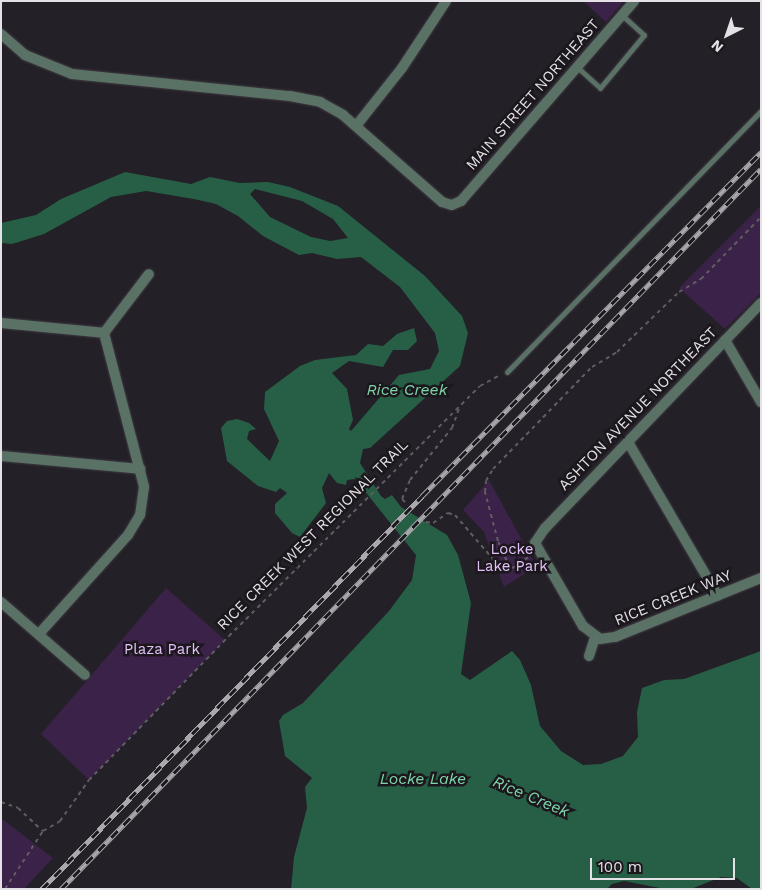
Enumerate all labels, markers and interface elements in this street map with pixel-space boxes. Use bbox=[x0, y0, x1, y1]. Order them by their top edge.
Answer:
north arrow bbox=[702, 10, 752, 60]
street label: MAIN STREET NORTHEAST bbox=[462, 16, 604, 174]
text: N bbox=[708, 37, 726, 56]
street label: ASHTON AVENUE NORTHEAST bbox=[555, 323, 721, 495]
water label: Rice Creek bbox=[367, 380, 447, 400]
street label: RICE CREEK WEST REGIONAL TRAIL bbox=[213, 435, 413, 635]
park label: Locke Lake Park bbox=[476, 540, 548, 575]
street label: RICE CREEK WAY bbox=[612, 566, 734, 630]
park label: Plaza Park bbox=[124, 641, 200, 659]
water label: Locke Lake bbox=[380, 769, 466, 789]
water label: Rice Creek bbox=[490, 772, 572, 822]
scale bar bbox=[592, 848, 737, 880]
text: 100 m bbox=[598, 858, 642, 876]

